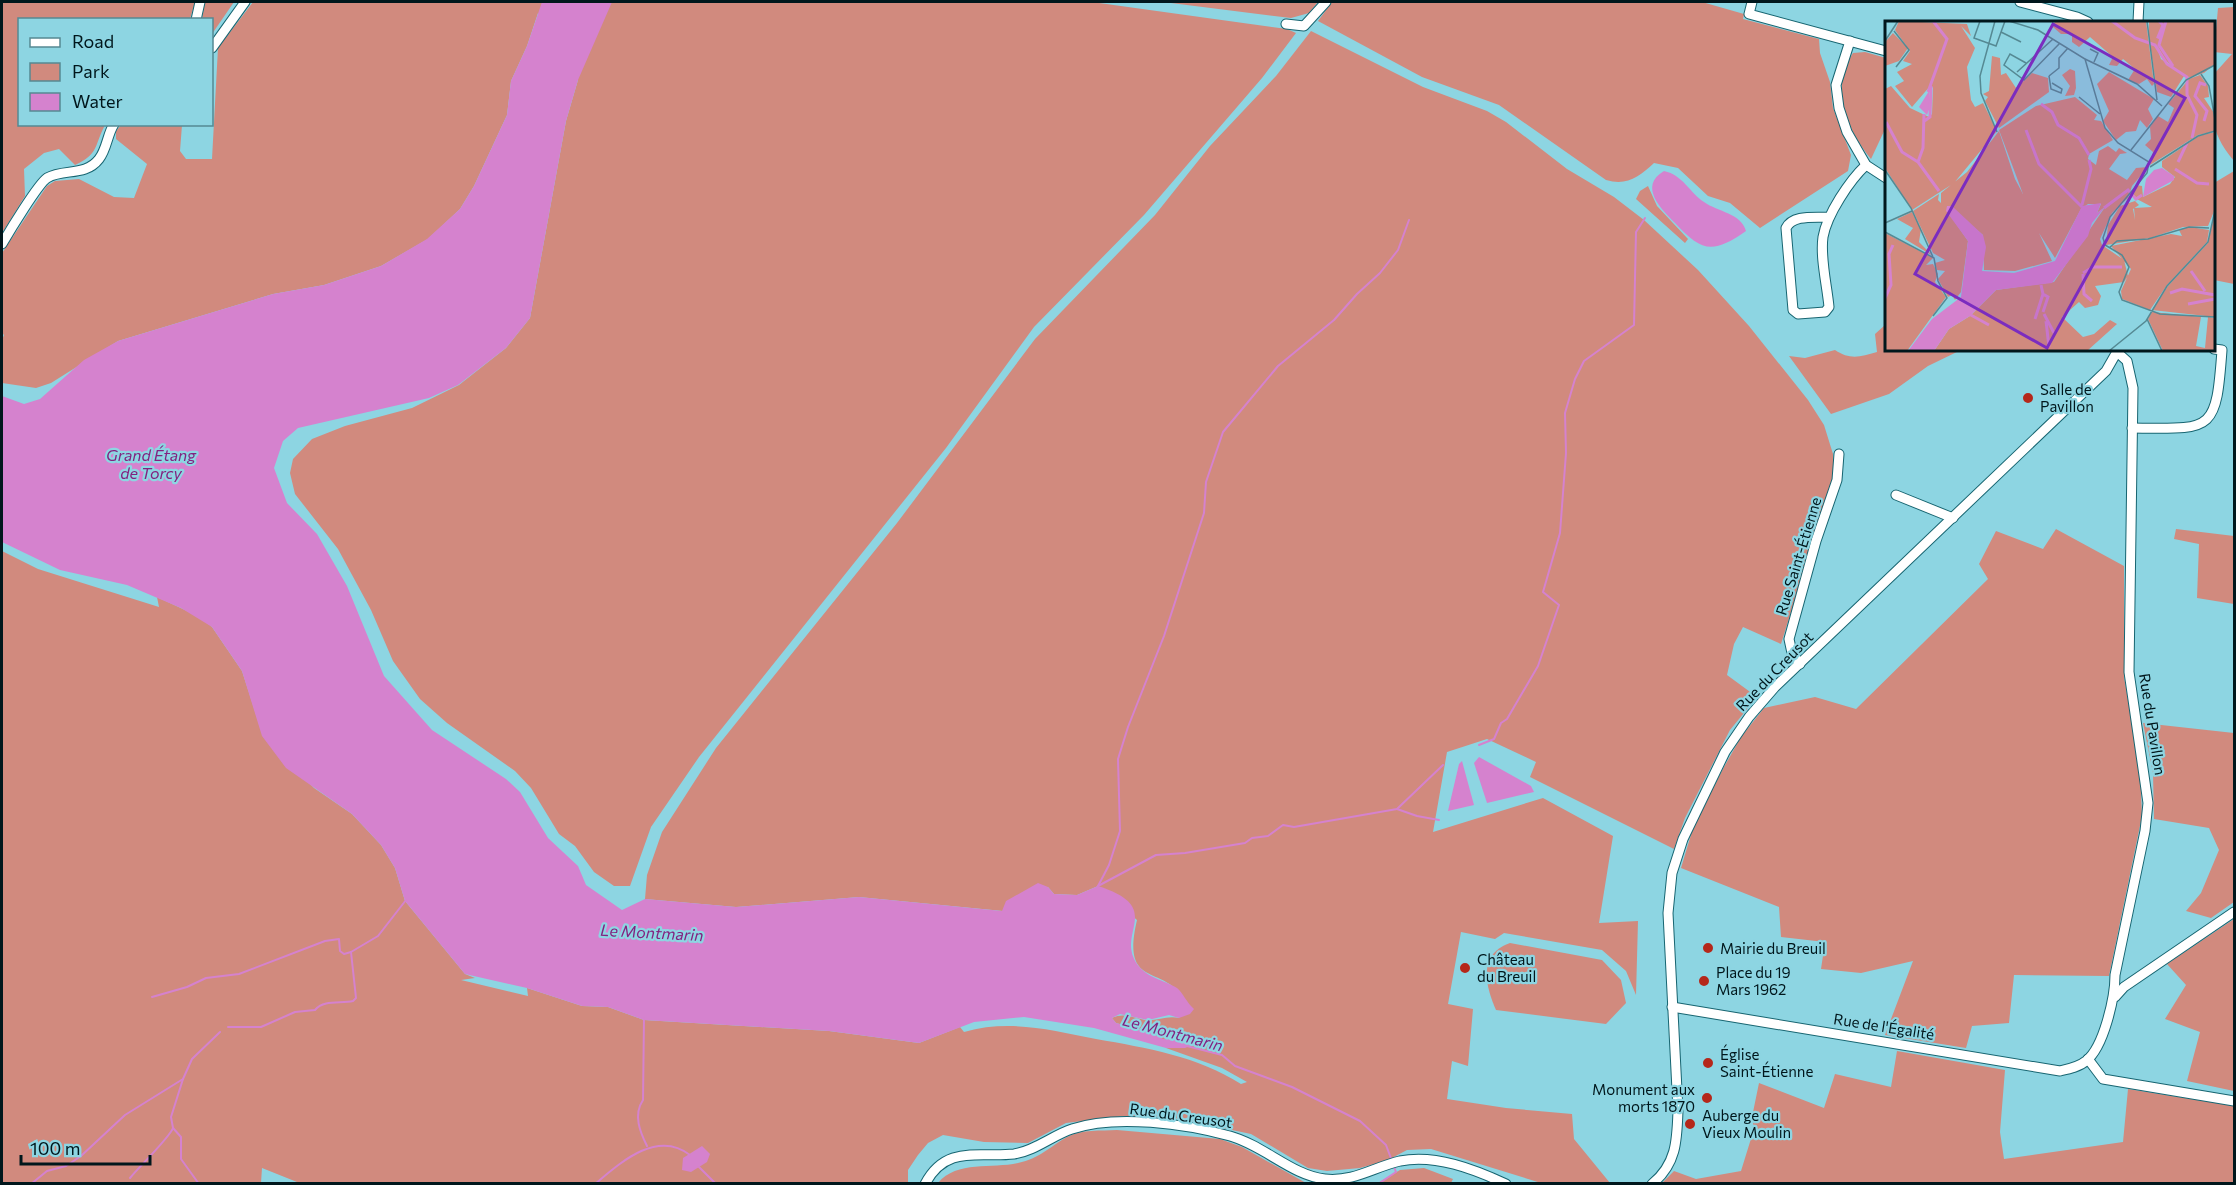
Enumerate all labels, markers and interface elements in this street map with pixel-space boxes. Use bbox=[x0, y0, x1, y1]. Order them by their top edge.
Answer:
legend bbox=[18, 18, 213, 126]
inset map bbox=[1885, 21, 2215, 351]
text: Road bbox=[72, 30, 114, 52]
text: Park bbox=[72, 60, 110, 82]
text: Water bbox=[72, 90, 123, 112]
place label: Salle de Pavillon bbox=[2040, 380, 2094, 415]
marker: Salle de Pavillon bbox=[2021, 391, 2035, 405]
water label: Grand Étang de Torcy bbox=[106, 445, 197, 482]
street label: Rue Saint-Étienne bbox=[1771, 494, 1825, 617]
street label: Rue du Creusot bbox=[1732, 628, 1816, 714]
street label: Rue du Pavillon bbox=[2136, 672, 2170, 776]
water label: Le Montmarin bbox=[600, 920, 704, 944]
place label: Mairie du Breuil bbox=[1720, 939, 1826, 957]
marker: Mairie du Breuil bbox=[1701, 941, 1715, 955]
place label: Château du Breuil bbox=[1477, 950, 1536, 985]
marker: Château du Breuil bbox=[1458, 961, 1472, 975]
place label: Place du 19 Mars 1962 bbox=[1716, 963, 1791, 998]
marker: Place du 19 Mars 1962 bbox=[1697, 974, 1711, 988]
street label: Rue de l'Égalité bbox=[1832, 1008, 1936, 1043]
water label: Le Montmarin bbox=[1121, 1009, 1225, 1055]
place label: Église Saint-Étienne bbox=[1720, 1044, 1813, 1080]
marker: Église Saint-Étienne bbox=[1701, 1056, 1715, 1070]
place label: Monument aux morts 1870 bbox=[1592, 1080, 1695, 1115]
marker: Monument aux morts 1870 bbox=[1700, 1091, 1714, 1105]
street label: Rue du Creusot bbox=[1129, 1099, 1233, 1131]
place label: Auberge du Vieux Moulin bbox=[1702, 1106, 1791, 1141]
marker: Auberge du Vieux Moulin bbox=[1683, 1117, 1697, 1131]
scale bar bbox=[21, 1128, 150, 1166]
text: 100 m bbox=[30, 1137, 80, 1159]

